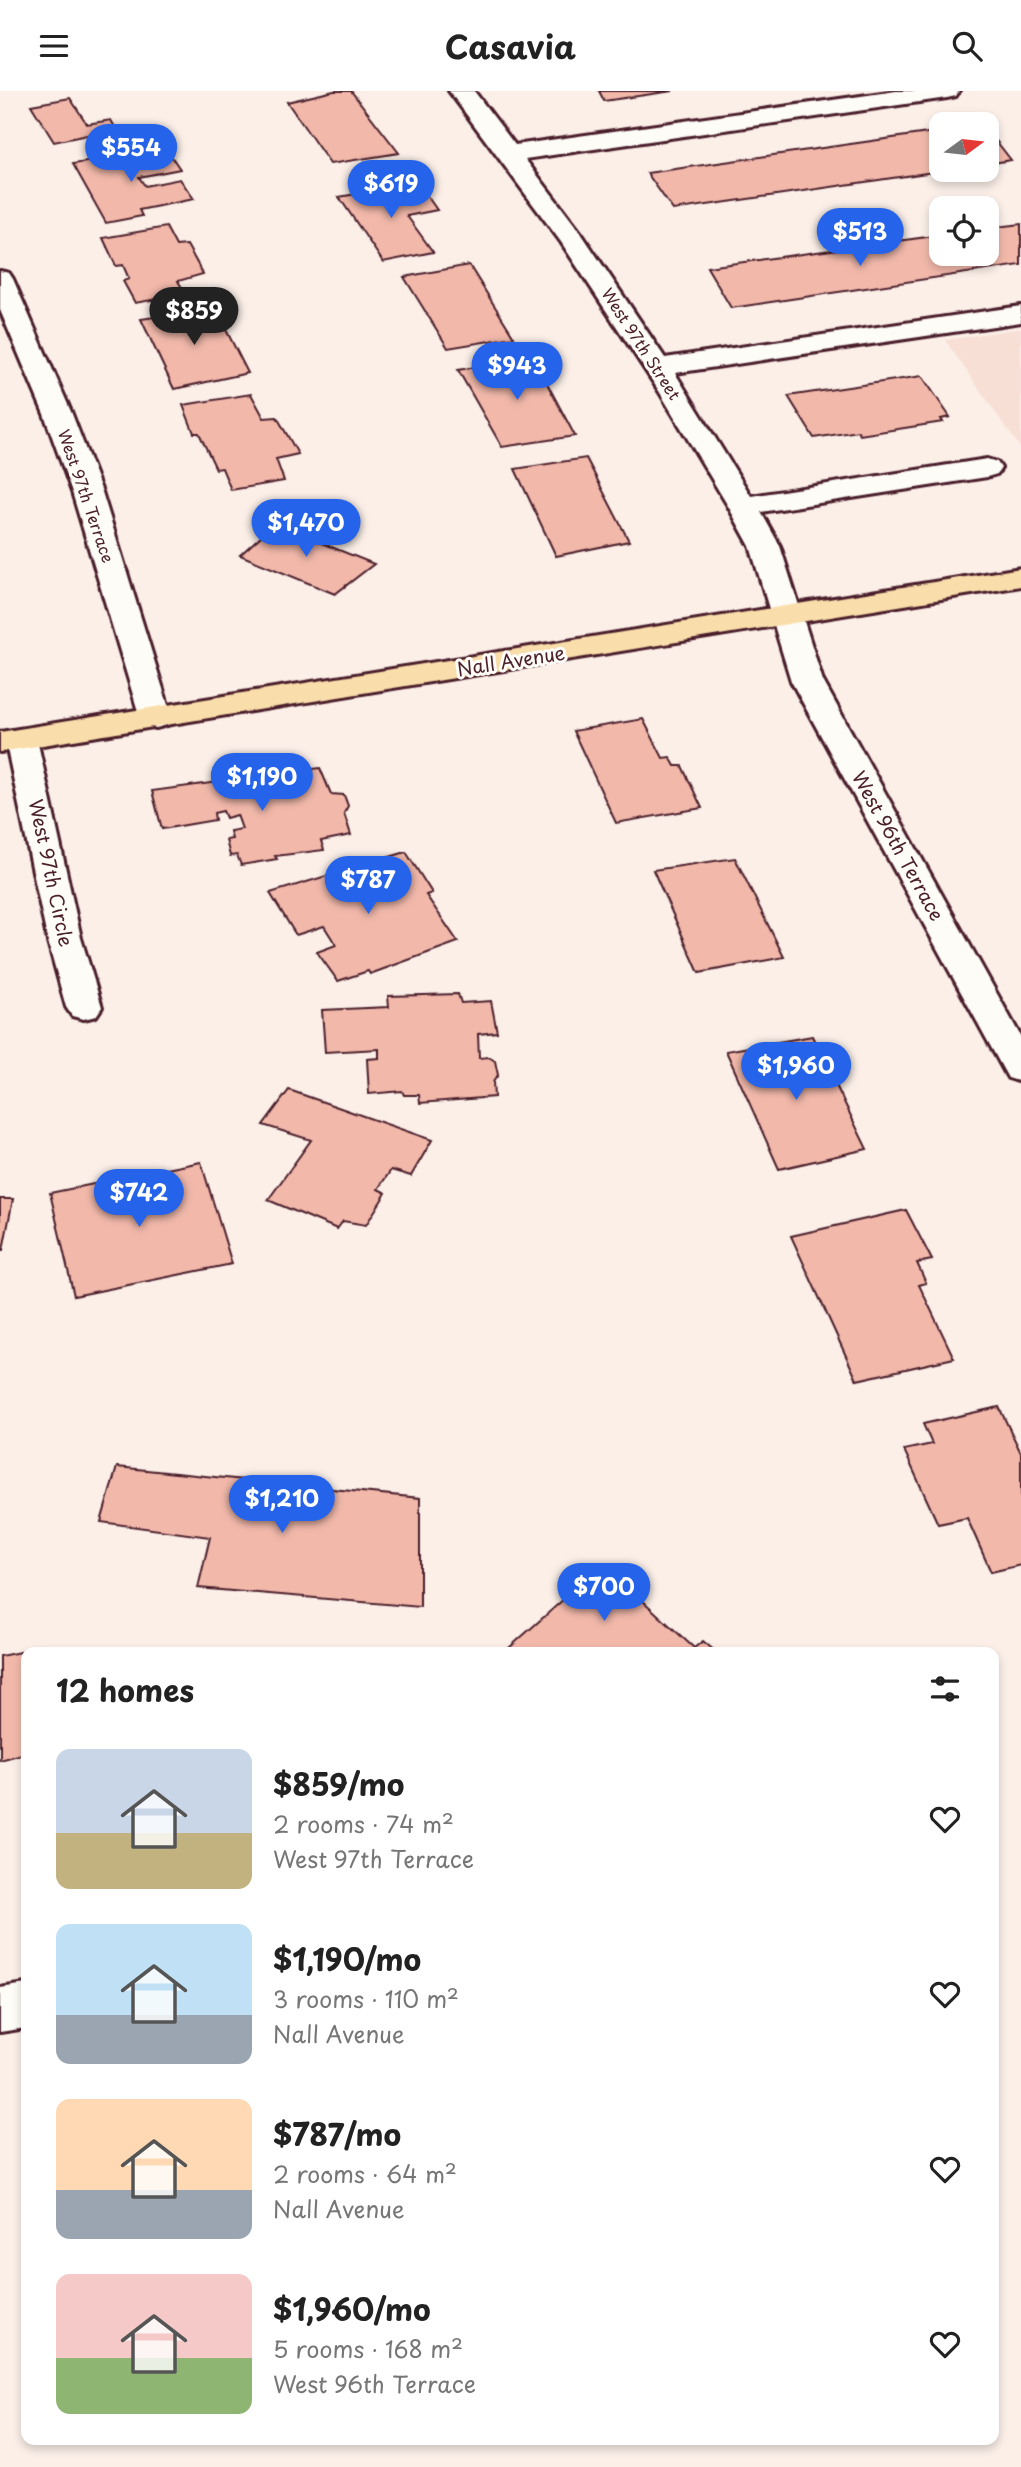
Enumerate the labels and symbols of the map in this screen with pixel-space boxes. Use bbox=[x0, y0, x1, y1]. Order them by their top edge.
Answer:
north arrow bbox=[929, 112, 999, 182]
pin: $554 bbox=[90, 125, 172, 184]
pin: $619 bbox=[350, 160, 432, 220]
pin: $513 bbox=[819, 209, 901, 268]
street label: West 97th Street bbox=[597, 283, 687, 405]
pin: $859 bbox=[153, 287, 235, 347]
pin: $943 bbox=[476, 343, 558, 402]
street label: West 97th Terrace bbox=[53, 426, 121, 566]
pin: $1,470 bbox=[249, 499, 363, 559]
street label: Nall Avenue bbox=[455, 638, 567, 682]
pin: $1,190 bbox=[205, 753, 319, 813]
street label: West 96th Terrace bbox=[846, 765, 952, 926]
street label: West 97th Circle bbox=[23, 796, 81, 949]
pin: $787 bbox=[327, 857, 409, 916]
pin: $1,960 bbox=[739, 1042, 853, 1102]
pin: $742 bbox=[98, 1169, 180, 1229]
pin: $1,210 bbox=[225, 1475, 339, 1535]
pin: $700 bbox=[563, 1563, 645, 1623]

